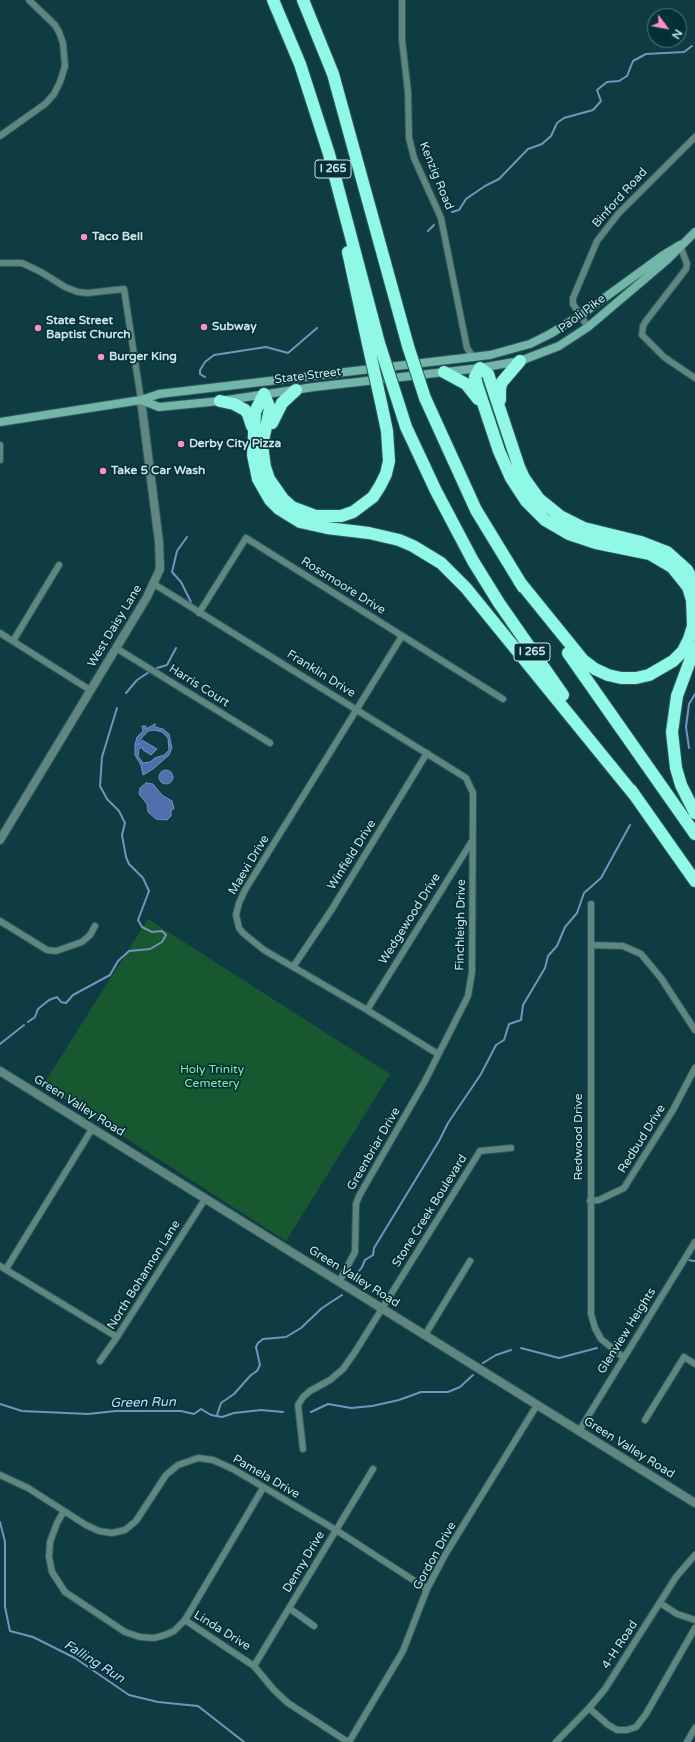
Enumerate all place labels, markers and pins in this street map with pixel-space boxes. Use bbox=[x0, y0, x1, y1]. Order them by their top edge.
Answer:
place label: Taco Bell bbox=[92, 230, 143, 244]
marker: Taco Bell bbox=[79, 232, 89, 242]
place label: State Street Baptist Church bbox=[46, 314, 131, 342]
place label: Subway bbox=[212, 320, 257, 334]
marker: Subway bbox=[199, 322, 209, 332]
marker: State Street Baptist Church bbox=[33, 323, 43, 333]
place label: Burger King bbox=[109, 350, 177, 364]
marker: Burger King bbox=[96, 352, 106, 362]
place label: Derby City Pizza bbox=[189, 437, 281, 451]
marker: Derby City Pizza bbox=[176, 439, 186, 449]
place label: Take 5 Car Wash bbox=[111, 464, 205, 478]
marker: Take 5 Car Wash bbox=[98, 466, 108, 476]

